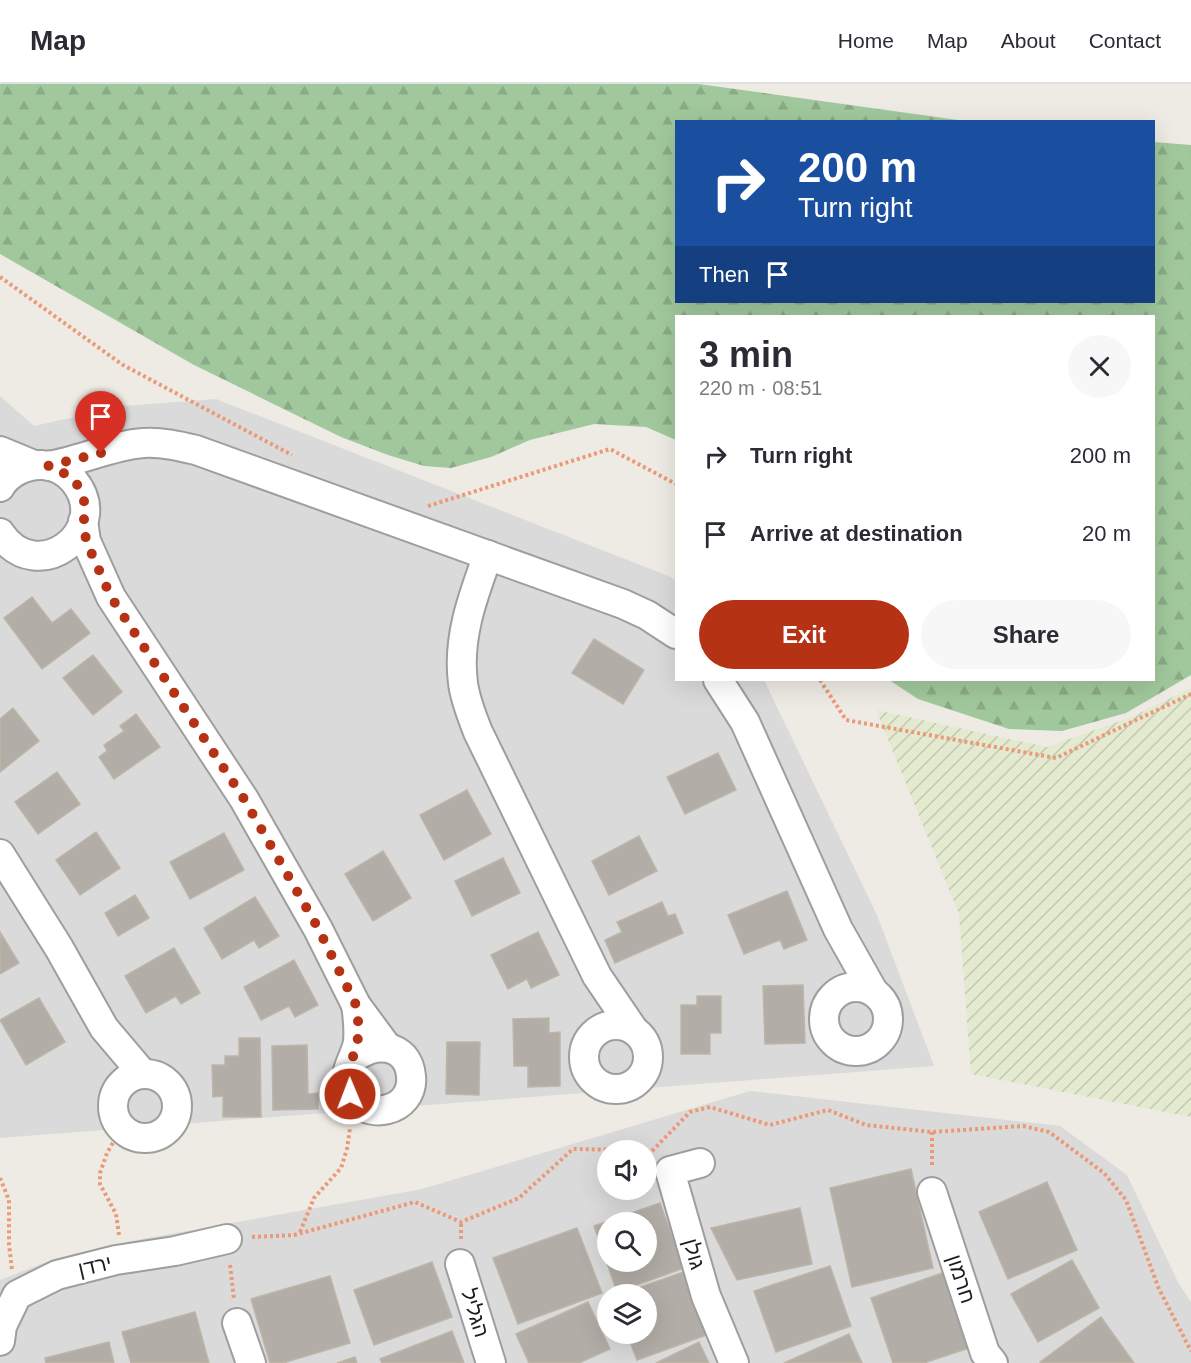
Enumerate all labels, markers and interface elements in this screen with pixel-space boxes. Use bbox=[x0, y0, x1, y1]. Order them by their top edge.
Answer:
text: Map bbox=[30, 25, 86, 56]
text: Home bbox=[838, 29, 894, 52]
text: Map bbox=[927, 29, 968, 52]
text: About bbox=[1001, 29, 1056, 52]
text: Contact bbox=[1089, 29, 1161, 52]
icon: right bbox=[699, 144, 777, 222]
text: 200 m bbox=[798, 144, 917, 191]
text: Turn right bbox=[798, 193, 913, 223]
icon: arrive bbox=[761, 258, 794, 291]
text: Then bbox=[699, 262, 749, 287]
text: 3 min bbox=[699, 334, 793, 375]
button: close bbox=[1068, 335, 1131, 398]
text: 220 m · 08:51 bbox=[699, 377, 822, 399]
pin bbox=[75, 391, 126, 453]
icon: arrive bbox=[84, 400, 117, 433]
icon: right bbox=[699, 440, 732, 473]
text: Turn right bbox=[750, 443, 852, 468]
text: 200 m bbox=[1070, 443, 1131, 468]
icon: arrive bbox=[699, 518, 732, 551]
text: Arrive at destination bbox=[750, 521, 963, 546]
text: 20 m bbox=[1082, 521, 1131, 546]
button: Exit bbox=[699, 600, 909, 669]
button: Share bbox=[921, 600, 1131, 669]
position arrow bbox=[318, 1062, 382, 1126]
map controls bbox=[597, 1140, 657, 1344]
button: sound bbox=[597, 1140, 657, 1200]
button: search bbox=[597, 1212, 657, 1272]
street label: גולן bbox=[679, 1236, 710, 1272]
street label: ירדן bbox=[76, 1251, 114, 1281]
street label: חרמון bbox=[943, 1252, 980, 1306]
button: layers bbox=[597, 1284, 657, 1344]
street label: הגליל bbox=[457, 1286, 494, 1340]

